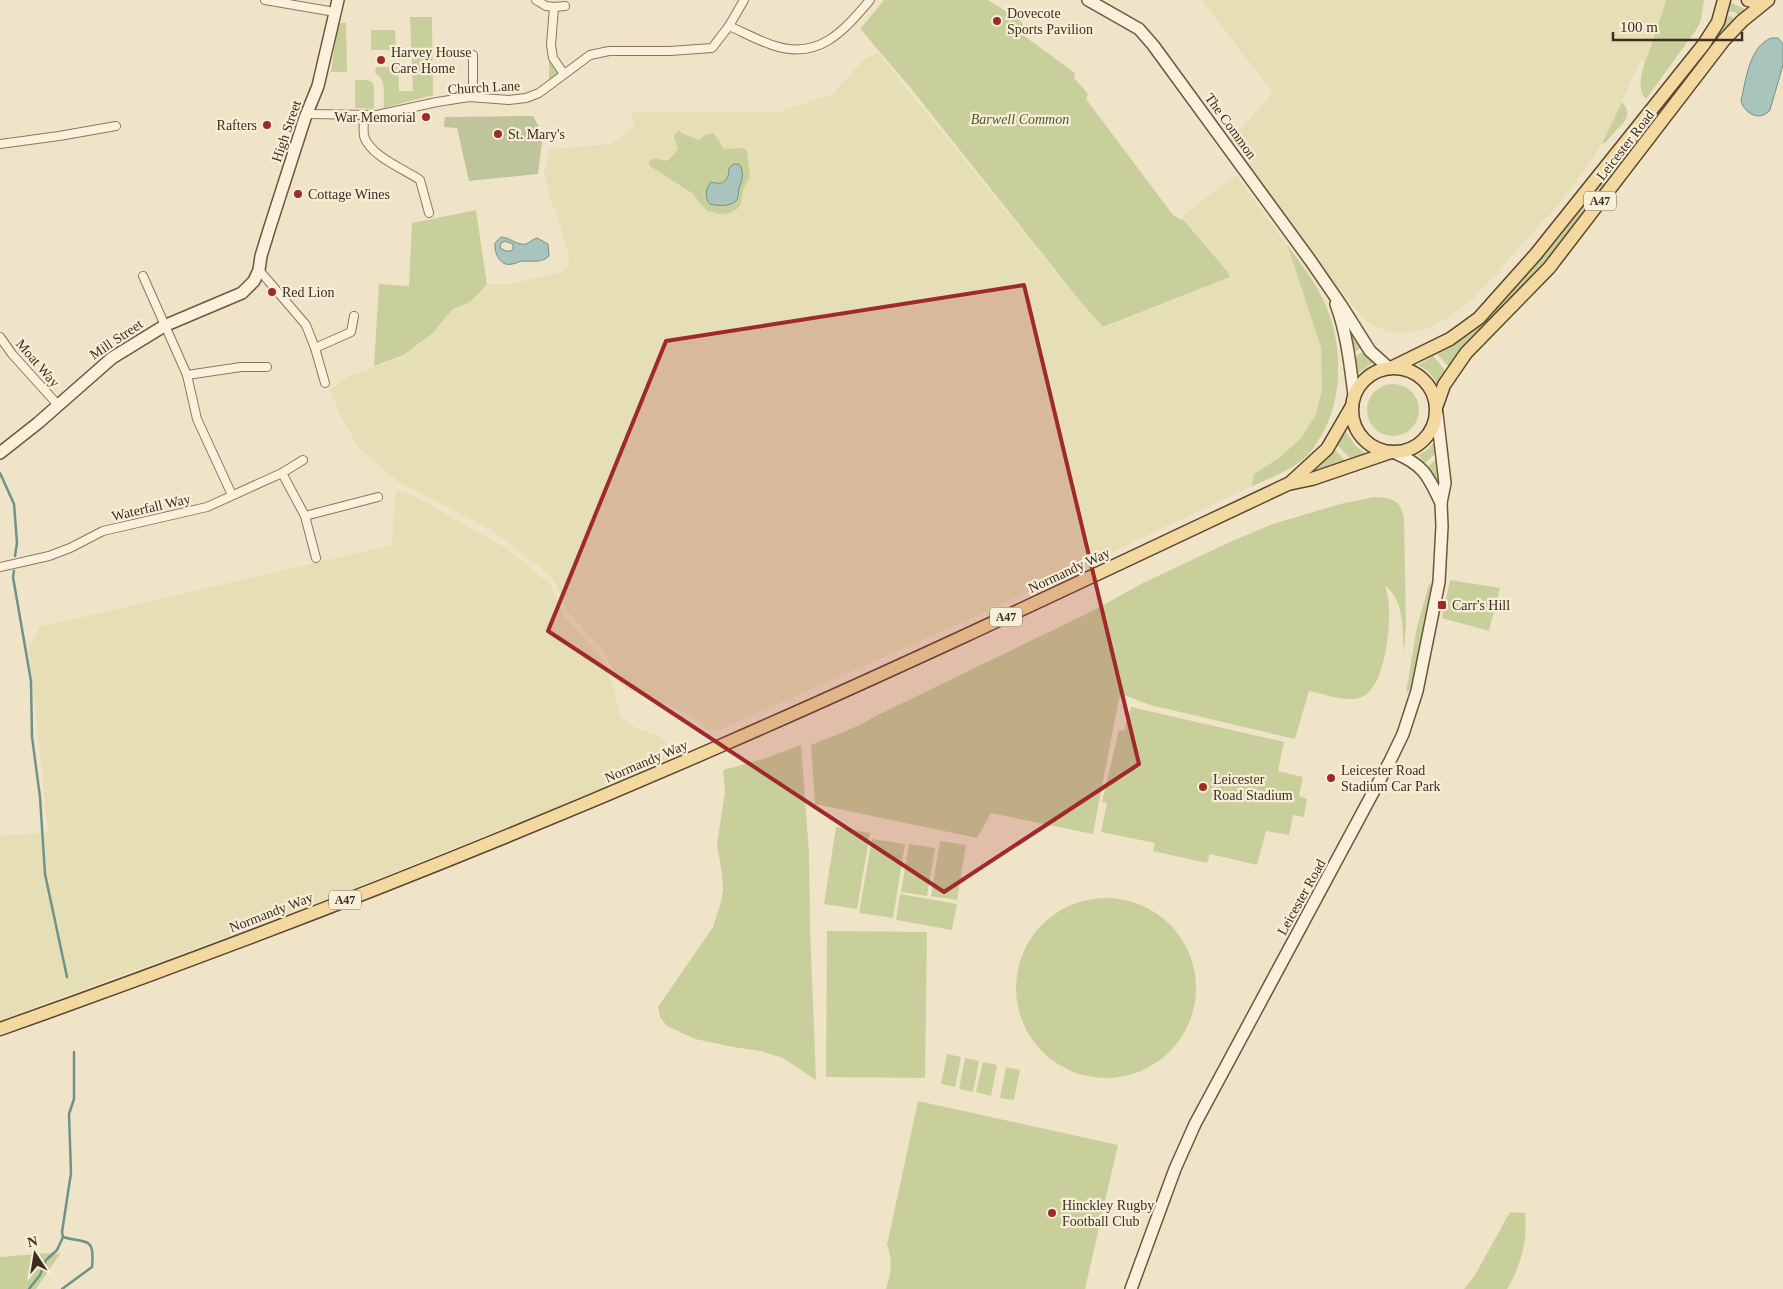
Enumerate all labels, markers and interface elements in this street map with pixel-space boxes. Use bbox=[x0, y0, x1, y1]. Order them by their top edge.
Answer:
place label: Dovecote Sports Pavilion bbox=[1007, 6, 1093, 37]
scale bar bbox=[1613, 10, 1742, 42]
marker: Dovecote Sports Pavilion bbox=[991, 15, 1003, 27]
text: 100 m bbox=[1620, 19, 1658, 35]
place label: Harvey House Care Home bbox=[391, 45, 471, 76]
marker: Harvey House Care Home bbox=[375, 54, 387, 66]
street label: Church Lane bbox=[447, 78, 521, 97]
street label: The Common bbox=[1202, 91, 1259, 162]
street label: High Street bbox=[269, 98, 304, 164]
street label: Leicester Road bbox=[1594, 107, 1657, 183]
place label: War Memorial bbox=[334, 110, 416, 125]
marker: War Memorial bbox=[420, 111, 432, 123]
park label: Barwell Common bbox=[971, 112, 1069, 127]
place label: Rafters bbox=[217, 118, 257, 133]
marker: Rafters bbox=[261, 119, 273, 131]
place label: St. Mary's bbox=[508, 127, 565, 142]
marker: St. Mary's bbox=[492, 128, 504, 140]
place label: Cottage Wines bbox=[308, 187, 390, 202]
marker: Cottage Wines bbox=[292, 188, 304, 200]
road number: A47 bbox=[1584, 192, 1616, 210]
place label: Red Lion bbox=[282, 285, 335, 300]
marker: Red Lion bbox=[266, 286, 278, 298]
street label: Mill Street bbox=[87, 316, 146, 362]
street label: Moat Way bbox=[13, 336, 62, 390]
street label: Waterfall Way bbox=[110, 491, 192, 524]
street label: Normandy Way bbox=[1026, 545, 1112, 596]
place label: Carr's Hill bbox=[1452, 598, 1510, 613]
marker: Carr's Hill bbox=[1436, 599, 1448, 611]
road number: A47 bbox=[990, 608, 1022, 626]
street label: Normandy Way bbox=[603, 737, 690, 786]
place label: Leicester Road Stadium Car Park bbox=[1341, 763, 1441, 794]
place label: Leicester Road Stadium bbox=[1213, 772, 1293, 803]
marker: Leicester Road Stadium Car Park bbox=[1325, 772, 1337, 784]
marker: Leicester Road Stadium bbox=[1197, 781, 1209, 793]
street label: Leicester Road bbox=[1274, 857, 1328, 938]
street label: Normandy Way bbox=[227, 890, 315, 935]
road number: A47 bbox=[329, 890, 361, 910]
place label: Hinckley Rugby Football Club bbox=[1062, 1198, 1154, 1229]
marker: Hinckley Rugby Football Club bbox=[1046, 1207, 1058, 1219]
north arrow bbox=[10, 1229, 60, 1279]
text: N bbox=[26, 1233, 39, 1250]

